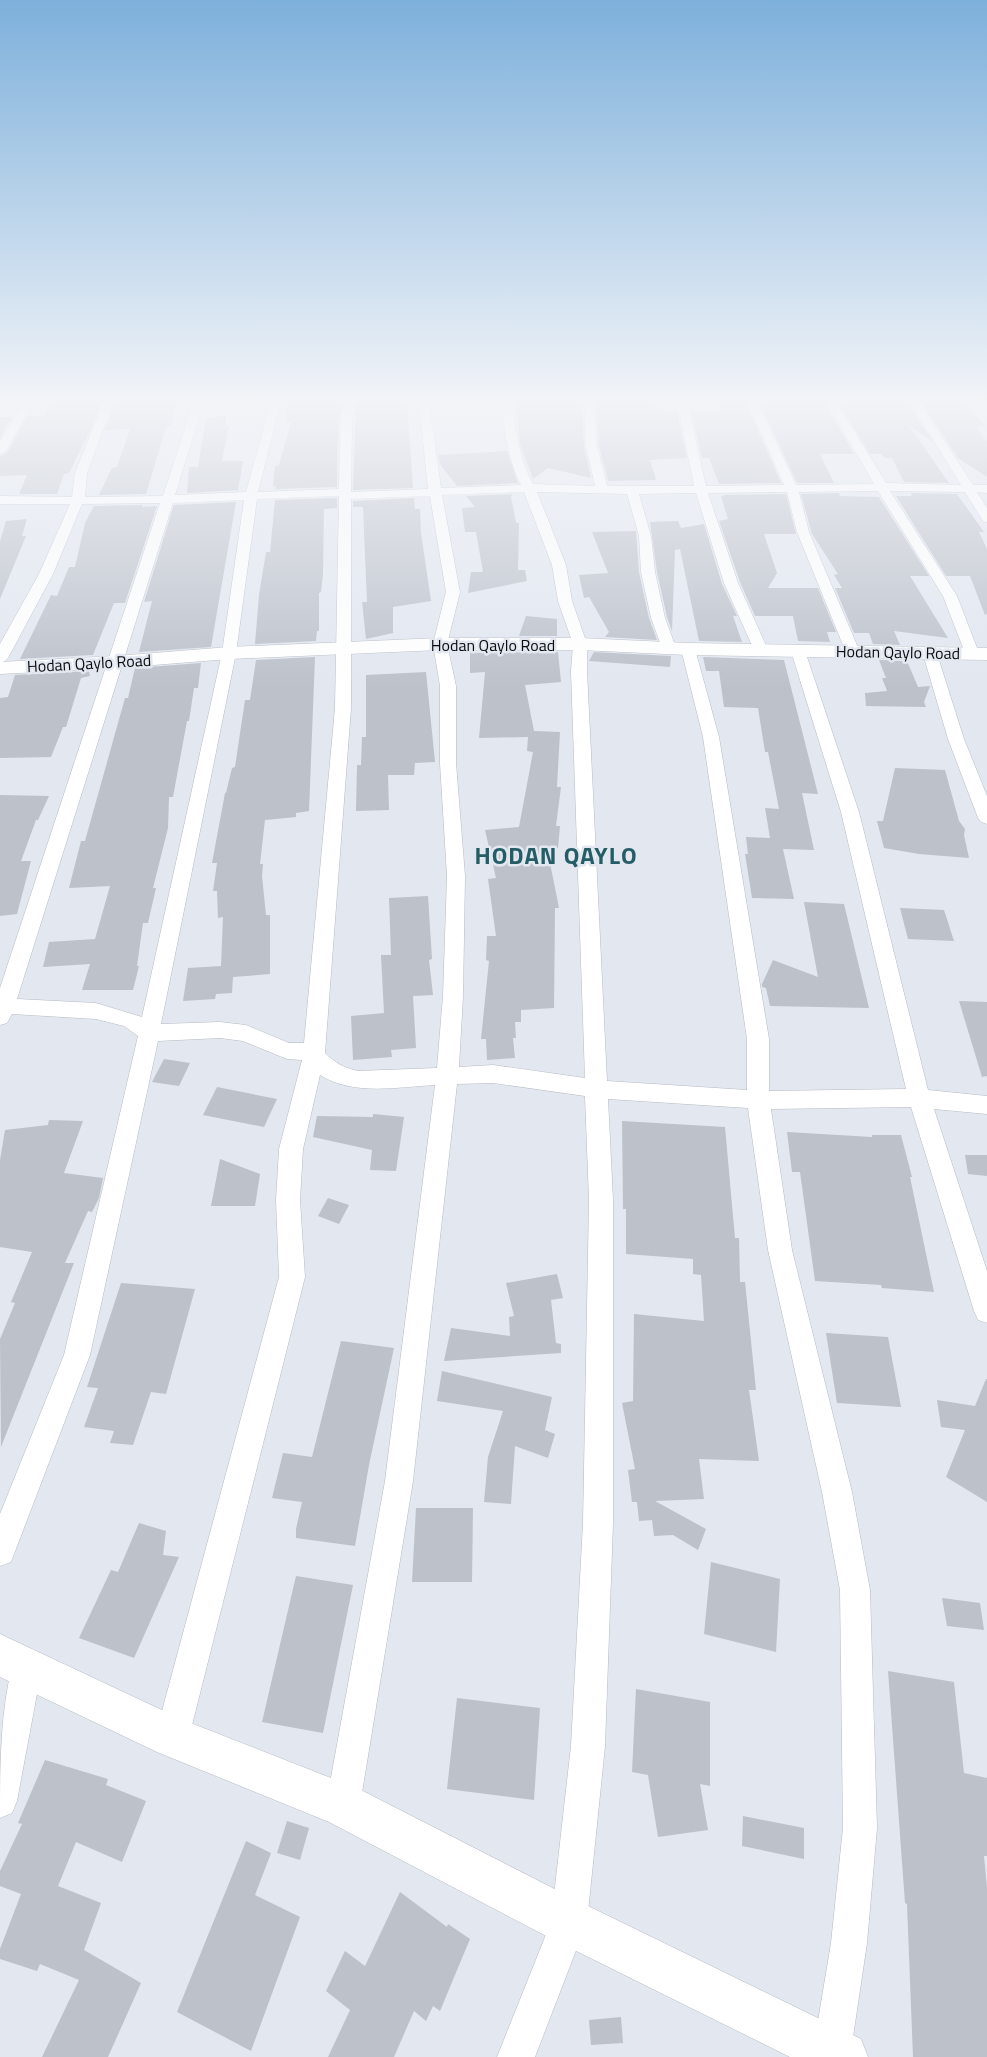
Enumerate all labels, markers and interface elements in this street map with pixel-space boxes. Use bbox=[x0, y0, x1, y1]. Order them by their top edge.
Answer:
street label: Hodan Qaylo Road bbox=[431, 633, 555, 657]
street label: Hodan Qaylo Road bbox=[836, 639, 960, 665]
street label: Hodan Qaylo Road bbox=[26, 648, 152, 678]
district label: HODAN QAYLO bbox=[474, 837, 638, 873]

